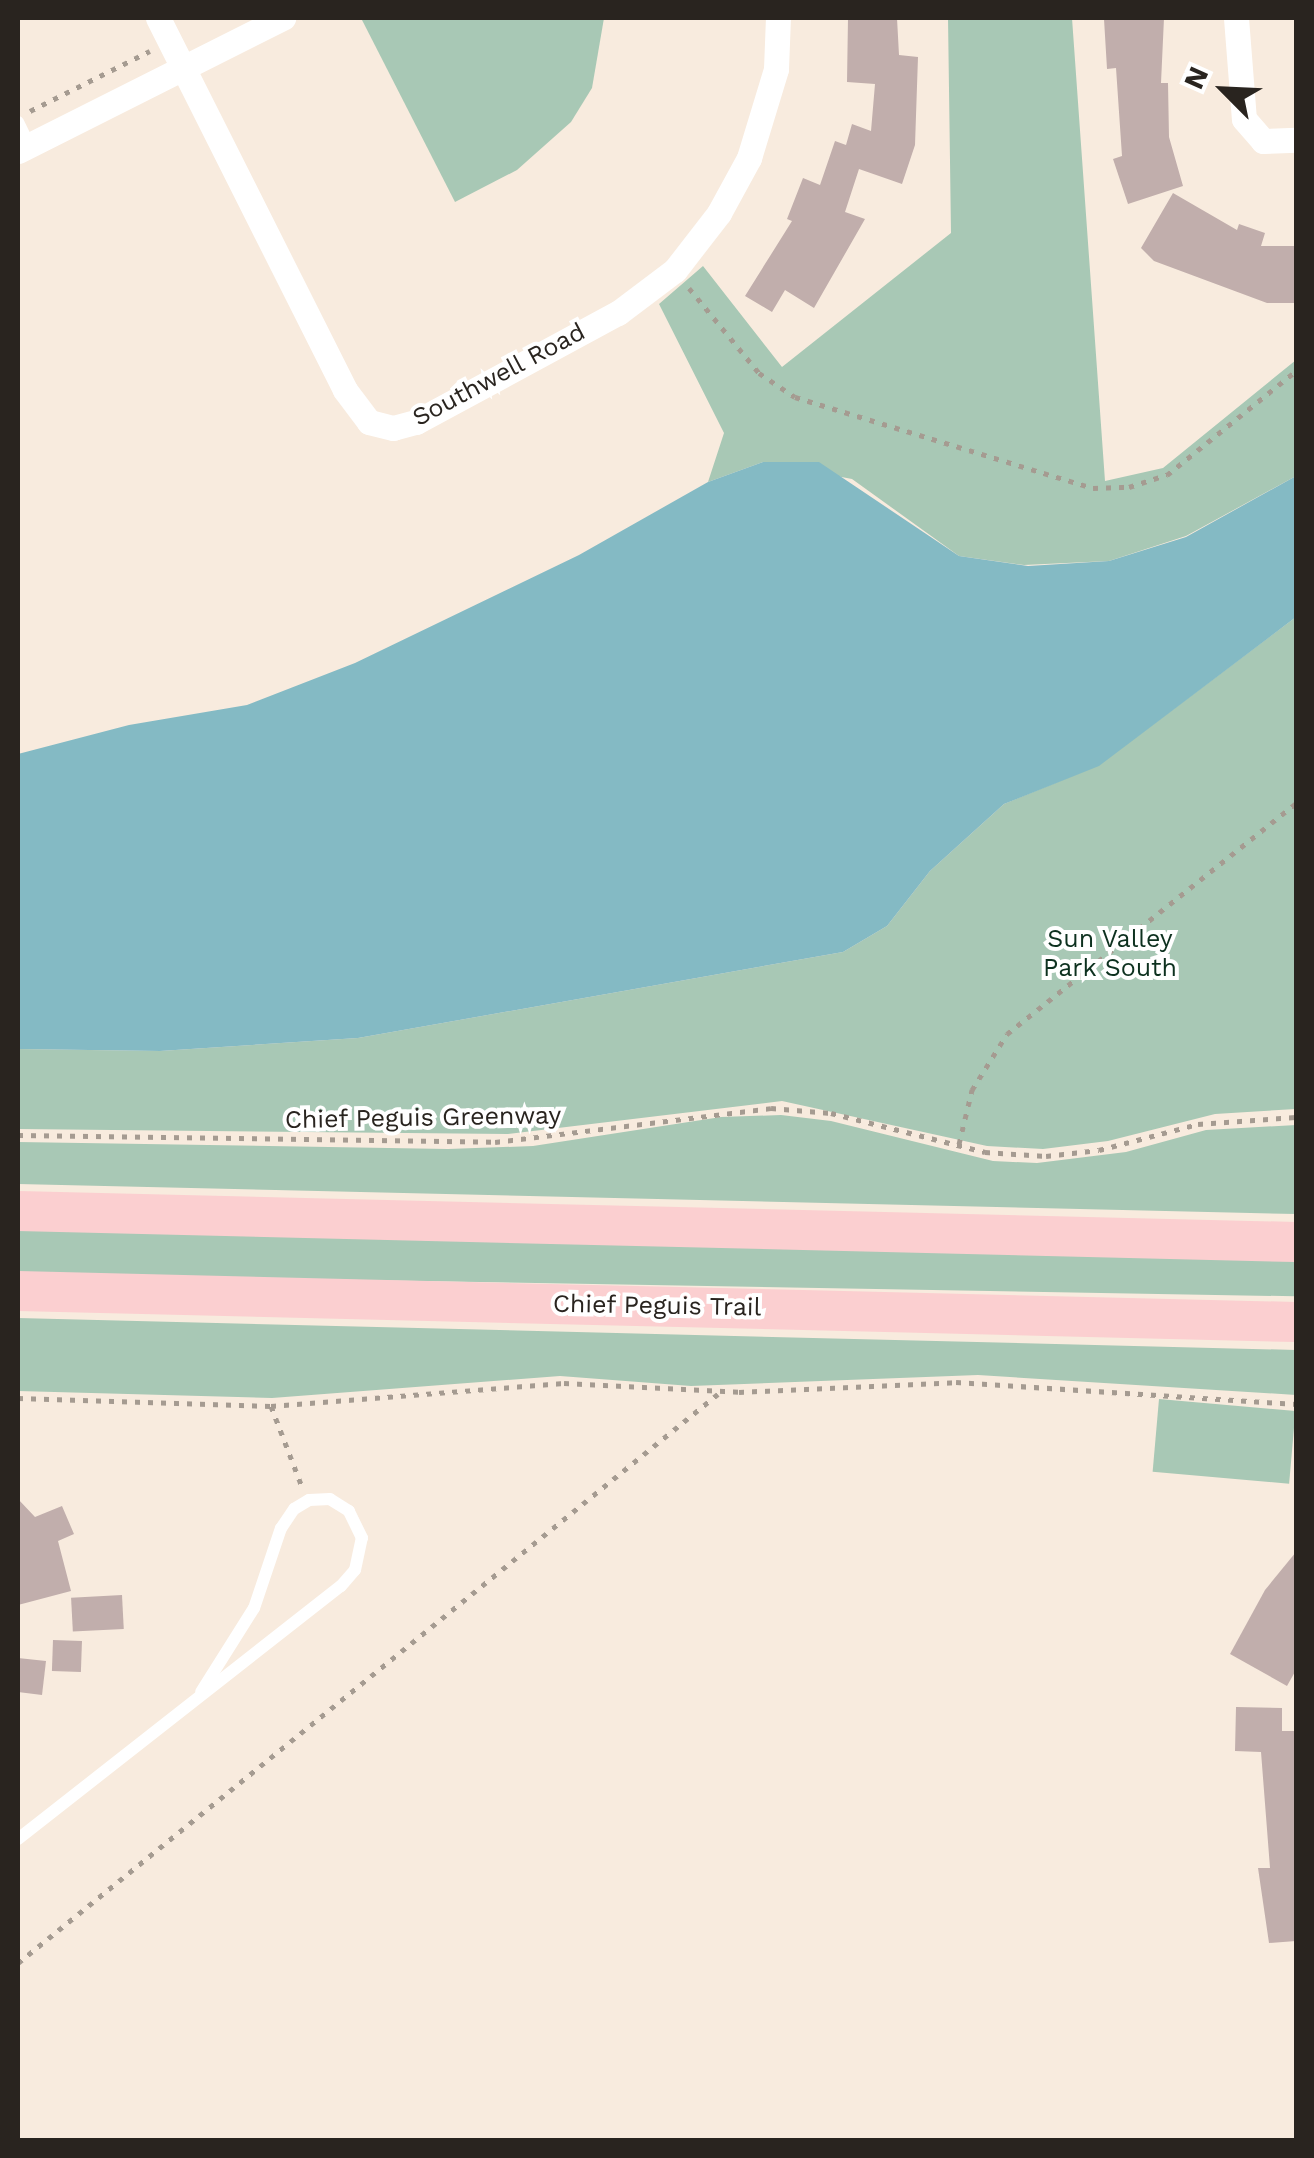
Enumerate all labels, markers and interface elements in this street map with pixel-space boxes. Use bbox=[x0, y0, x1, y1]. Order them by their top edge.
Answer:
north arrow bbox=[1174, 40, 1274, 140]
text: N bbox=[1177, 61, 1215, 94]
street label: Southwell Road bbox=[407, 317, 591, 433]
park label: Sun Valley Park South bbox=[1043, 925, 1177, 984]
street label: Chief Peguis Greenway bbox=[284, 1101, 562, 1135]
street label: Chief Peguis Trail bbox=[552, 1289, 762, 1323]

